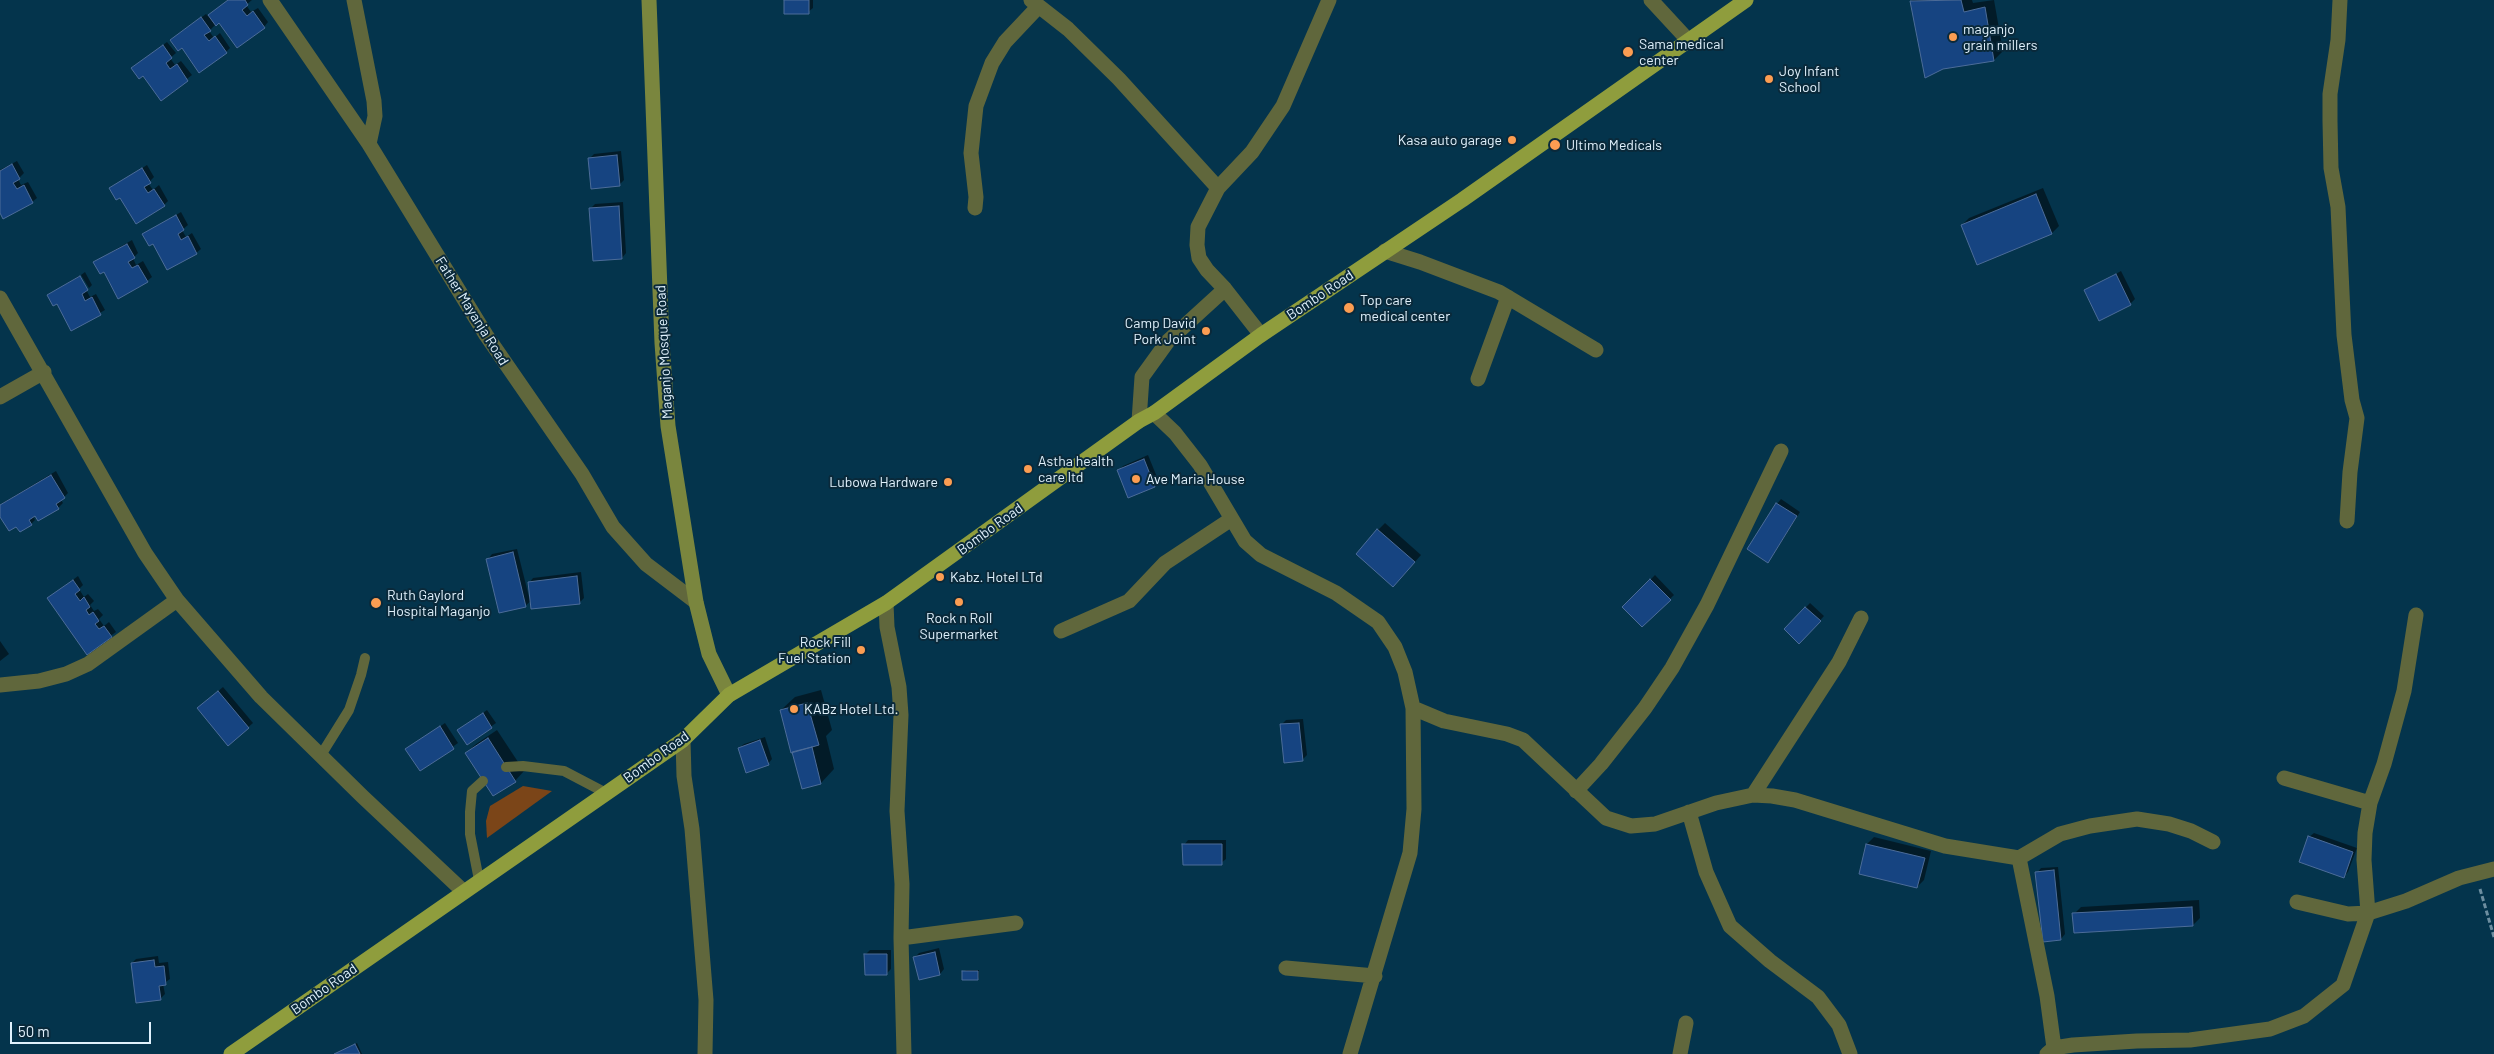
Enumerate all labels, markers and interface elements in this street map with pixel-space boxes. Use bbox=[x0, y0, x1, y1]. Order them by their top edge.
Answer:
place label: maganjo grain millers bbox=[1963, 21, 2037, 54]
marker: maganjo grain millers bbox=[1947, 31, 1959, 43]
place label: Sama medical center bbox=[1639, 36, 1724, 68]
marker: Sama medical center bbox=[1621, 45, 1635, 59]
place label: Joy Infant School bbox=[1779, 63, 1839, 95]
marker: Joy Infant School bbox=[1763, 73, 1775, 85]
place label: Kasa auto garage bbox=[1398, 132, 1502, 148]
marker: Kasa auto garage bbox=[1506, 134, 1518, 146]
place label: Ultimo Medicals bbox=[1566, 137, 1662, 153]
marker: Ultimo Medicals bbox=[1548, 138, 1562, 152]
street label: Father Mayanja Road bbox=[432, 254, 512, 368]
street label: Bombo Road bbox=[1283, 267, 1357, 323]
street label: Maganjo Mosque Road bbox=[652, 285, 676, 419]
place label: Top care medical center bbox=[1360, 292, 1450, 324]
marker: Top care medical center bbox=[1342, 301, 1356, 315]
place label: Camp David Pork Joint bbox=[1125, 315, 1196, 348]
marker: Camp David Pork Joint bbox=[1200, 325, 1212, 337]
place label: Astha health care ltd bbox=[1038, 453, 1114, 486]
marker: Astha health care ltd bbox=[1022, 463, 1034, 475]
place label: Ave Maria House bbox=[1146, 471, 1245, 487]
marker: Ave Maria House bbox=[1130, 473, 1142, 485]
place label: Lubowa Hardware bbox=[829, 474, 938, 490]
marker: Lubowa Hardware bbox=[942, 476, 954, 488]
street label: Bombo Road bbox=[954, 500, 1026, 558]
place label: Kabz. Hotel LTd bbox=[950, 569, 1043, 585]
marker: Kabz. Hotel LTd bbox=[934, 571, 946, 583]
place label: Ruth Gaylord Hospital Maganjo bbox=[387, 587, 491, 620]
marker: Ruth Gaylord Hospital Maganjo bbox=[369, 596, 383, 610]
marker: Rock n Roll Supermarket bbox=[953, 596, 965, 608]
place label: Rock n Roll Supermarket bbox=[920, 610, 998, 642]
place label: Rock Fill Fuel Station bbox=[778, 634, 851, 666]
marker: Rock Fill Fuel Station bbox=[855, 644, 867, 656]
place label: KABz Hotel Ltd. bbox=[804, 701, 898, 717]
marker: KABz Hotel Ltd. bbox=[788, 703, 800, 715]
street label: Bombo Road bbox=[620, 728, 692, 786]
street label: Bombo Road bbox=[288, 960, 360, 1018]
scale bar bbox=[12, 1012, 154, 1044]
text: 50 m bbox=[18, 1022, 50, 1040]

